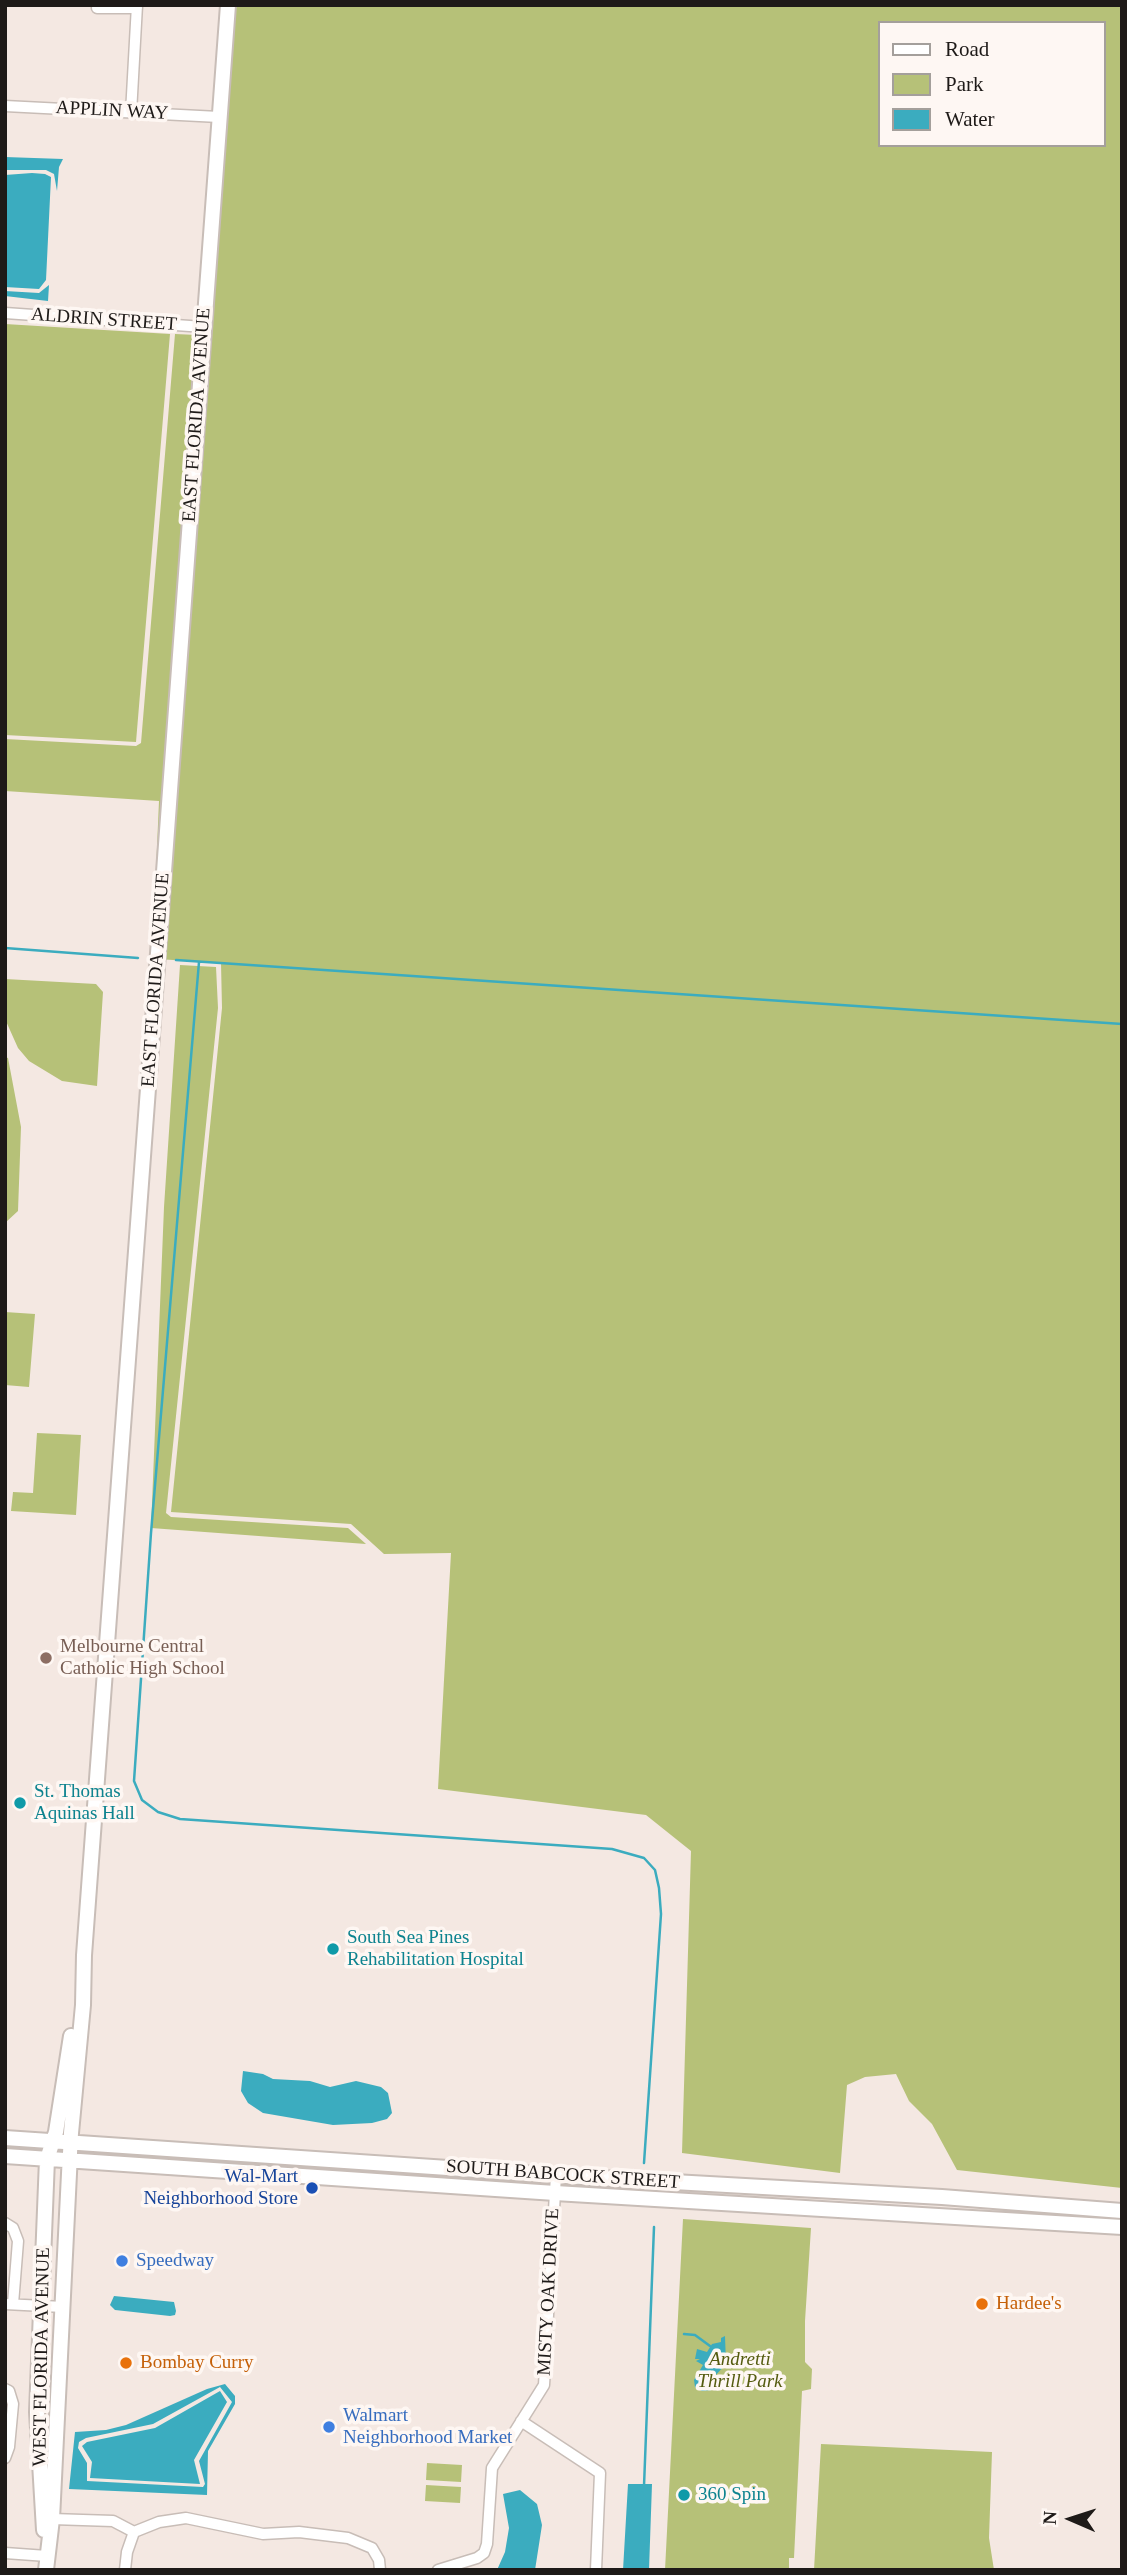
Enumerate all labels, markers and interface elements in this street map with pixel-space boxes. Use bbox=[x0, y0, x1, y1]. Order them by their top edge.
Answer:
legend bbox=[878, 21, 1106, 147]
text: Road bbox=[945, 37, 989, 61]
text: Park bbox=[945, 72, 984, 96]
street label: APPLIN WAY bbox=[55, 97, 169, 125]
text: Water bbox=[945, 107, 995, 131]
street label: ALDRIN STREET bbox=[30, 304, 178, 336]
street label: EAST FLORIDA AVENUE bbox=[178, 307, 216, 523]
street label: EAST FLORIDA AVENUE bbox=[137, 872, 175, 1088]
place label: Melbourne Central Catholic High School bbox=[60, 1636, 225, 1680]
marker: Melbourne Central Catholic High School bbox=[38, 1650, 54, 1666]
place label: St. Thomas Aquinas Hall bbox=[34, 1781, 135, 1825]
marker: St. Thomas Aquinas Hall bbox=[12, 1795, 28, 1811]
place label: South Sea Pines Rehabilitation Hospital bbox=[347, 1927, 524, 1971]
marker: South Sea Pines Rehabilitation Hospital bbox=[325, 1941, 341, 1957]
street label: SOUTH BABCOCK STREET bbox=[445, 2155, 681, 2195]
place label: Wal-Mart Neighborhood Store bbox=[143, 2166, 298, 2210]
marker: Wal-Mart Neighborhood Store bbox=[304, 2180, 320, 2196]
street label: MISTY OAK DRIVE bbox=[533, 2208, 565, 2376]
street label: WEST FLORIDA AVENUE bbox=[29, 2247, 55, 2467]
place label: Speedway bbox=[136, 2250, 214, 2272]
marker: Speedway bbox=[114, 2253, 130, 2269]
place label: Hardee's bbox=[996, 2293, 1062, 2315]
marker: Hardee's bbox=[974, 2296, 990, 2312]
park label: Andretti Thrill Park bbox=[698, 2349, 782, 2393]
place label: Bombay Curry bbox=[140, 2352, 253, 2374]
marker: Bombay Curry bbox=[118, 2355, 134, 2371]
place label: Walmart Neighborhood Market bbox=[343, 2405, 512, 2449]
marker: Walmart Neighborhood Market bbox=[321, 2419, 337, 2435]
place label: 360 Spin bbox=[698, 2484, 766, 2506]
north arrow bbox=[1036, 2484, 1106, 2554]
marker: 360 Spin bbox=[676, 2487, 692, 2503]
text: N bbox=[1039, 2510, 1060, 2525]

